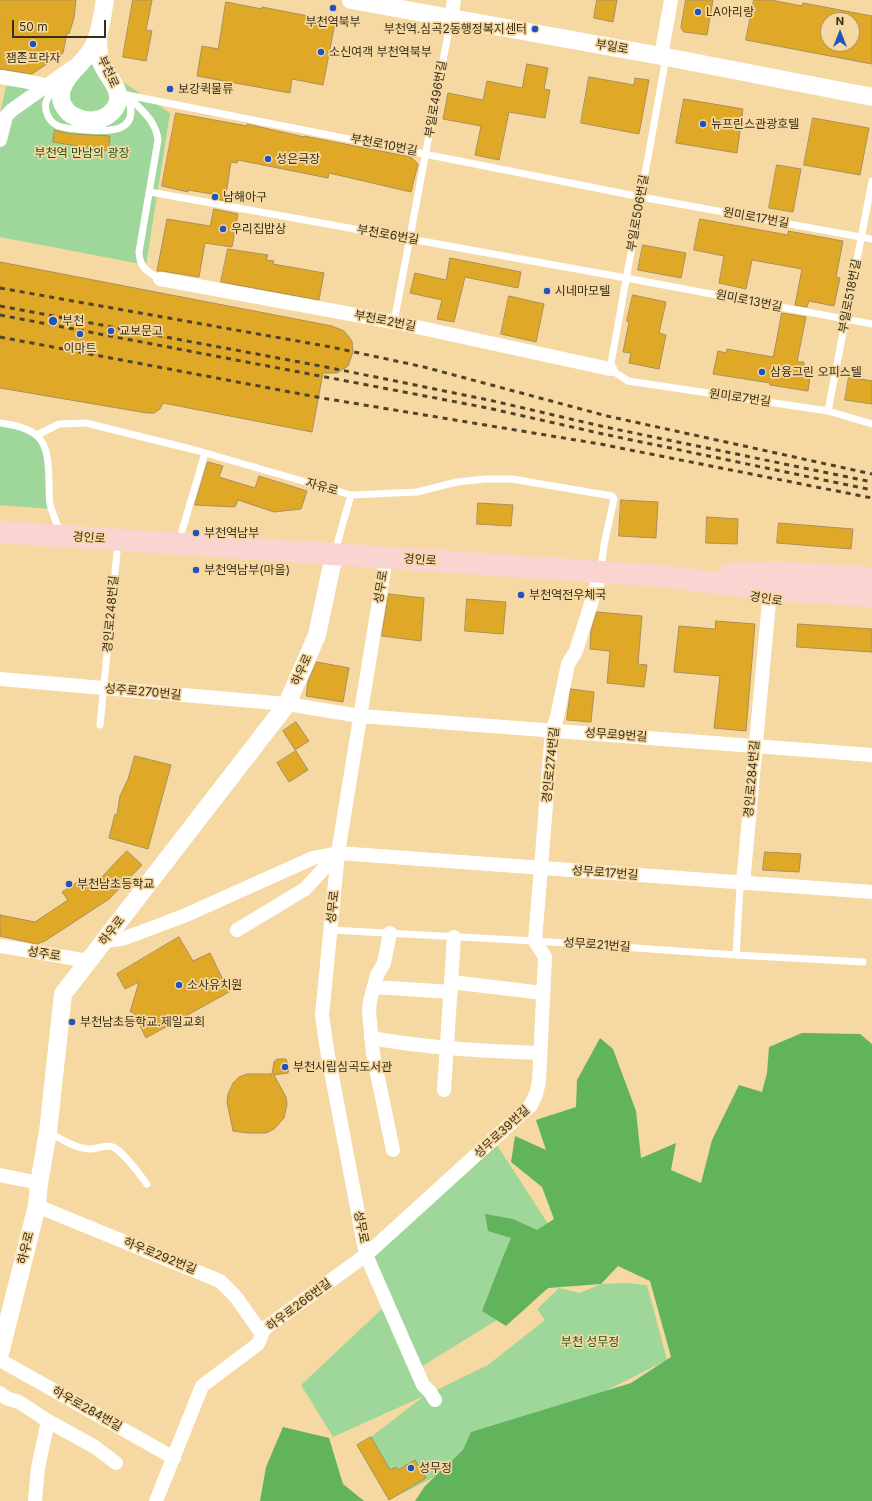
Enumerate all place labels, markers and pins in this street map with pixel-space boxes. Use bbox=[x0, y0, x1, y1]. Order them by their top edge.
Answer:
marker: 부천역북부 bbox=[328, 3, 338, 13]
place label: LA아리랑 bbox=[706, 5, 754, 19]
marker: LA아리랑 bbox=[693, 7, 703, 17]
place label: 부천역북부 bbox=[305, 15, 361, 29]
place label: 부천역.심곡2동행정복지센터 bbox=[384, 22, 527, 36]
marker: 부천역.심곡2동행정복지센터 bbox=[530, 24, 540, 34]
marker: 잼존프라자 bbox=[28, 39, 38, 49]
place label: 소신여객 부천역북부 bbox=[329, 45, 432, 59]
marker: 소신여객 부천역북부 bbox=[316, 47, 326, 57]
place label: 잼존프라자 bbox=[5, 51, 61, 65]
place label: 보강퀵물류 bbox=[178, 82, 233, 96]
marker: 보강퀵물류 bbox=[165, 84, 175, 94]
place label: 뉴프린스관광호텔 bbox=[711, 117, 799, 131]
marker: 뉴프린스관광호텔 bbox=[698, 119, 708, 129]
place label: 성은극장 bbox=[276, 152, 320, 166]
marker: 성은극장 bbox=[263, 154, 273, 164]
place label: 남해아구 bbox=[223, 190, 267, 204]
marker: 남해아구 bbox=[210, 192, 220, 202]
place label: 우리집밥상 bbox=[231, 222, 286, 236]
marker: 우리집밥상 bbox=[218, 224, 228, 234]
place label: 시네마모텔 bbox=[555, 284, 610, 298]
marker: 시네마모텔 bbox=[542, 286, 552, 296]
place label: 부천 bbox=[62, 314, 84, 328]
marker: 부천 bbox=[47, 315, 59, 327]
place label: 교보문고 bbox=[119, 324, 163, 338]
marker: 교보문고 bbox=[106, 326, 116, 336]
marker: 이마트 bbox=[75, 329, 85, 339]
place label: 이마트 bbox=[63, 341, 97, 355]
place label: 삼융그린 오피스텔 bbox=[770, 365, 862, 379]
marker: 삼융그린 오피스텔 bbox=[757, 367, 767, 377]
place label: 부천역남부 bbox=[204, 526, 259, 540]
marker: 부천역남부 bbox=[191, 528, 201, 538]
place label: 부천역남부(마을) bbox=[204, 563, 290, 577]
marker: 부천역남부(마을) bbox=[191, 565, 201, 575]
place label: 부천역전우체국 bbox=[529, 588, 606, 602]
marker: 부천역전우체국 bbox=[516, 590, 526, 600]
place label: 부천남초등학교 bbox=[77, 877, 154, 891]
marker: 부천남초등학교 bbox=[64, 879, 74, 889]
place label: 소사유치원 bbox=[187, 978, 242, 992]
marker: 소사유치원 bbox=[174, 980, 184, 990]
place label: 부천남초등학교.제일교회 bbox=[80, 1015, 205, 1029]
marker: 부천남초등학교.제일교회 bbox=[67, 1017, 77, 1027]
place label: 부천시립심곡도서관 bbox=[293, 1060, 392, 1074]
marker: 부천시립심곡도서관 bbox=[280, 1062, 290, 1072]
place label: 성무정 bbox=[419, 1461, 452, 1475]
marker: 성무정 bbox=[406, 1463, 416, 1473]

